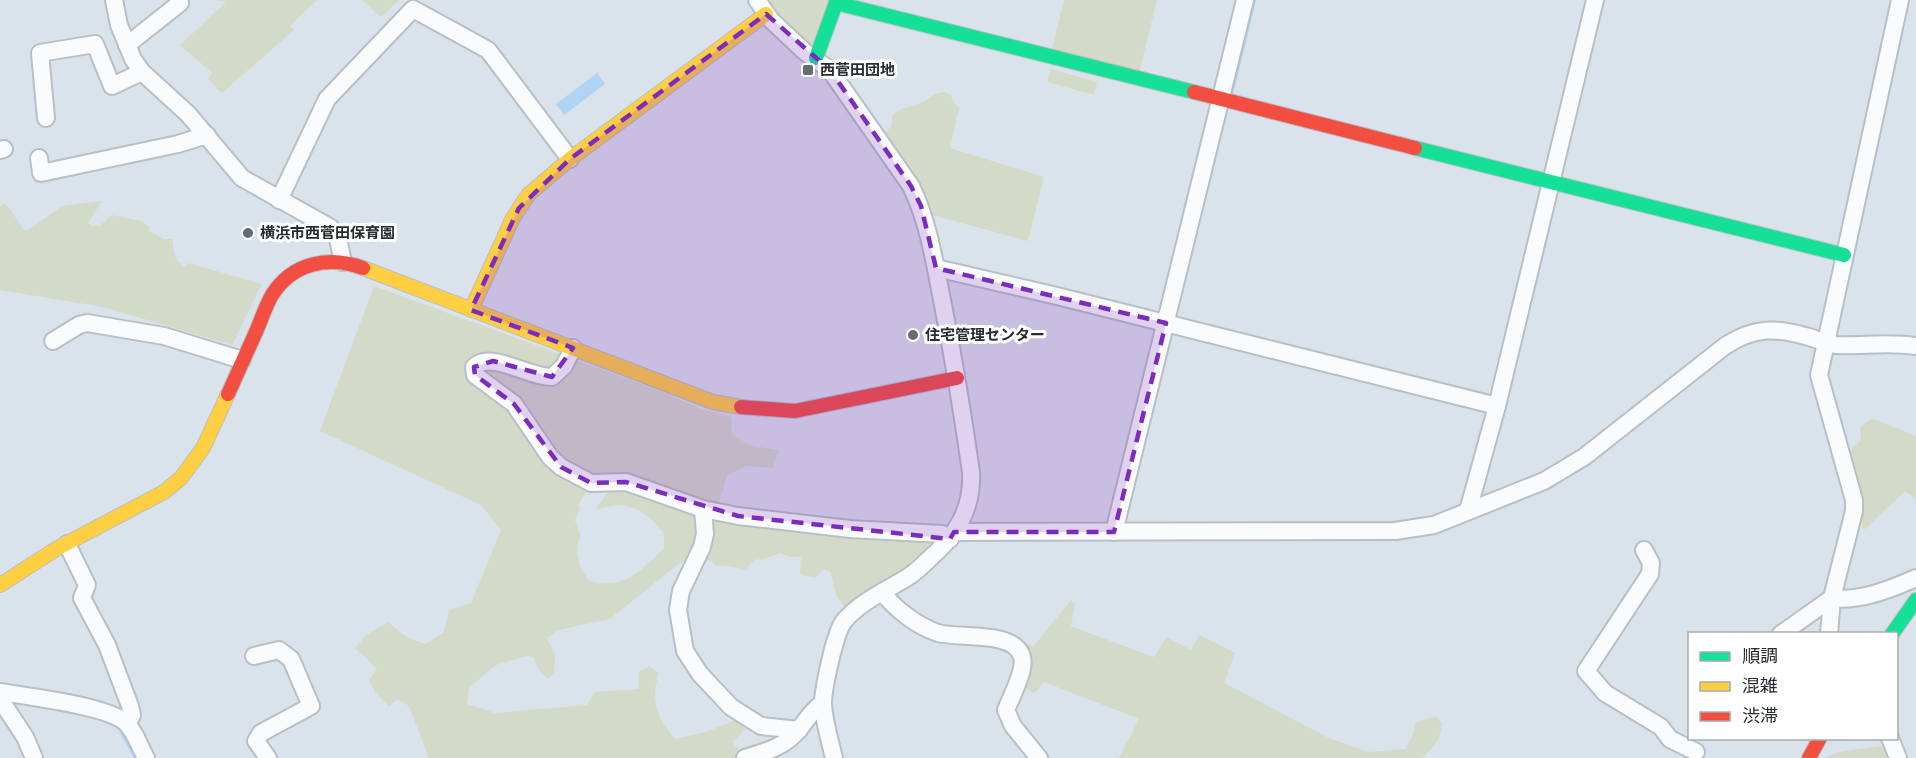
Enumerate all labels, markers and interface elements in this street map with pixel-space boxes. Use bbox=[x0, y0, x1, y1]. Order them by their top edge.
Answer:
place label: 西菅田団地 bbox=[820, 61, 895, 79]
marker: 西菅田団地 bbox=[801, 63, 815, 77]
place label: 横浜市西菅田保育園 bbox=[260, 224, 395, 242]
marker: 横浜市西菅田保育園 bbox=[241, 226, 255, 240]
place label: 住宅管理センター bbox=[925, 326, 1045, 344]
marker: 住宅管理センター bbox=[906, 328, 920, 342]
legend bbox=[1688, 632, 1898, 740]
text: 順調 bbox=[1742, 645, 1778, 666]
text: 混雑 bbox=[1742, 675, 1778, 696]
text: 渋滞 bbox=[1742, 705, 1778, 726]

